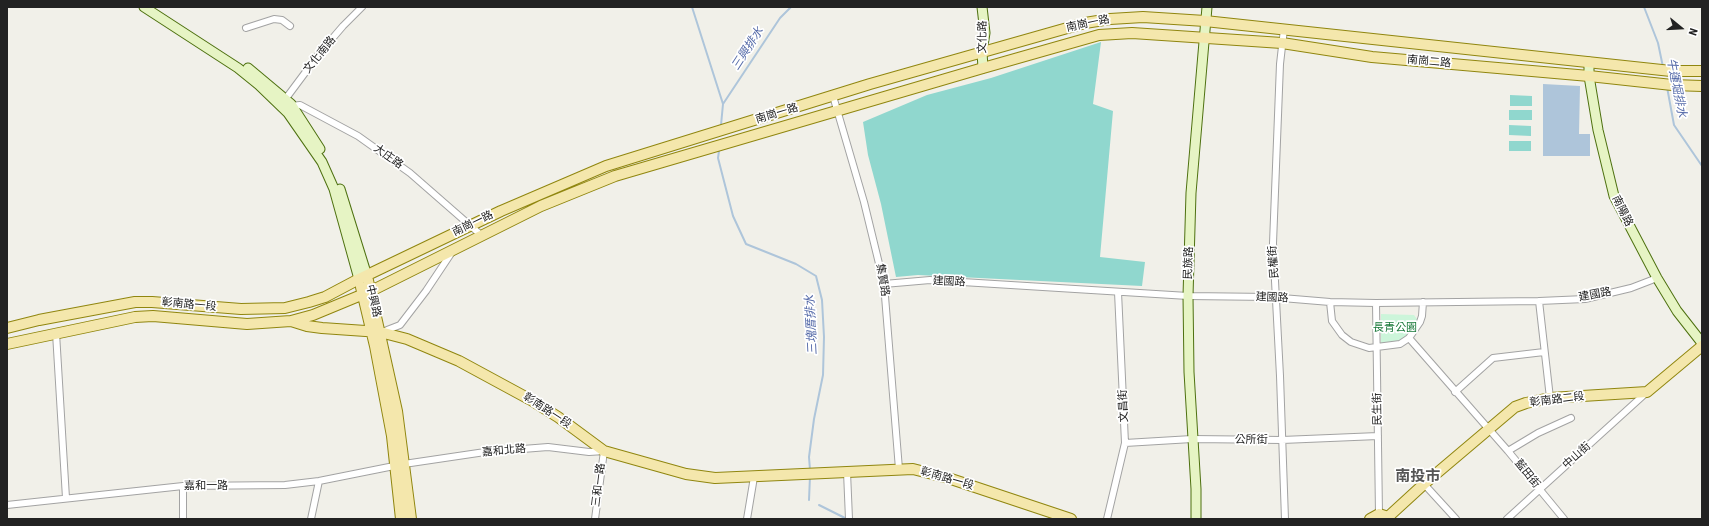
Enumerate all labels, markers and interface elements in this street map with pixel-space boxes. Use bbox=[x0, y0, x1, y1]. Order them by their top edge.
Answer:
north arrow bbox=[1661, 8, 1701, 48]
street label: 南崗一路 bbox=[1065, 13, 1111, 35]
street label: 文化路 bbox=[976, 20, 990, 54]
water label: 三興排水 bbox=[729, 25, 767, 73]
text: N bbox=[1686, 27, 1700, 37]
street label: 文化南路 bbox=[301, 34, 339, 76]
street label: 南崗二路 bbox=[1407, 54, 1451, 70]
water label: 牛運堀排水 bbox=[1663, 57, 1689, 119]
street label: 南崗一路 bbox=[754, 101, 800, 127]
street label: 大庄路 bbox=[371, 142, 405, 172]
street label: 南陽路 bbox=[1609, 193, 1635, 229]
street label: 南崗一路 bbox=[450, 208, 496, 240]
street label: 民權街 bbox=[1266, 245, 1282, 279]
street label: 民族路 bbox=[1182, 246, 1196, 280]
street label: 集賢路 bbox=[873, 263, 891, 297]
street label: 建國路 bbox=[932, 275, 966, 289]
street label: 中興路 bbox=[363, 283, 383, 319]
street label: 建國路 bbox=[1578, 285, 1612, 305]
street label: 建國路 bbox=[1255, 291, 1289, 305]
water label: 三塊厝排水 bbox=[803, 295, 821, 355]
street label: 彰南路一段 bbox=[161, 296, 217, 314]
park label: 長青公園 bbox=[1373, 321, 1417, 335]
street label: 文昌街 bbox=[1117, 389, 1131, 423]
street label: 彰南路一段 bbox=[520, 390, 574, 432]
street label: 彰南路二段 bbox=[1529, 390, 1585, 410]
street label: 民生街 bbox=[1371, 392, 1385, 426]
street label: 公所街 bbox=[1235, 433, 1267, 447]
street label: 中山街 bbox=[1560, 440, 1594, 472]
street label: 嘉和北路 bbox=[482, 443, 526, 459]
street label: 藍田街 bbox=[1511, 457, 1543, 491]
street label: 三和一路 bbox=[590, 462, 608, 508]
street label: 彰南路一段 bbox=[919, 465, 975, 493]
district label: 南投市 bbox=[1396, 468, 1440, 486]
street label: 嘉和一路 bbox=[184, 479, 228, 493]

